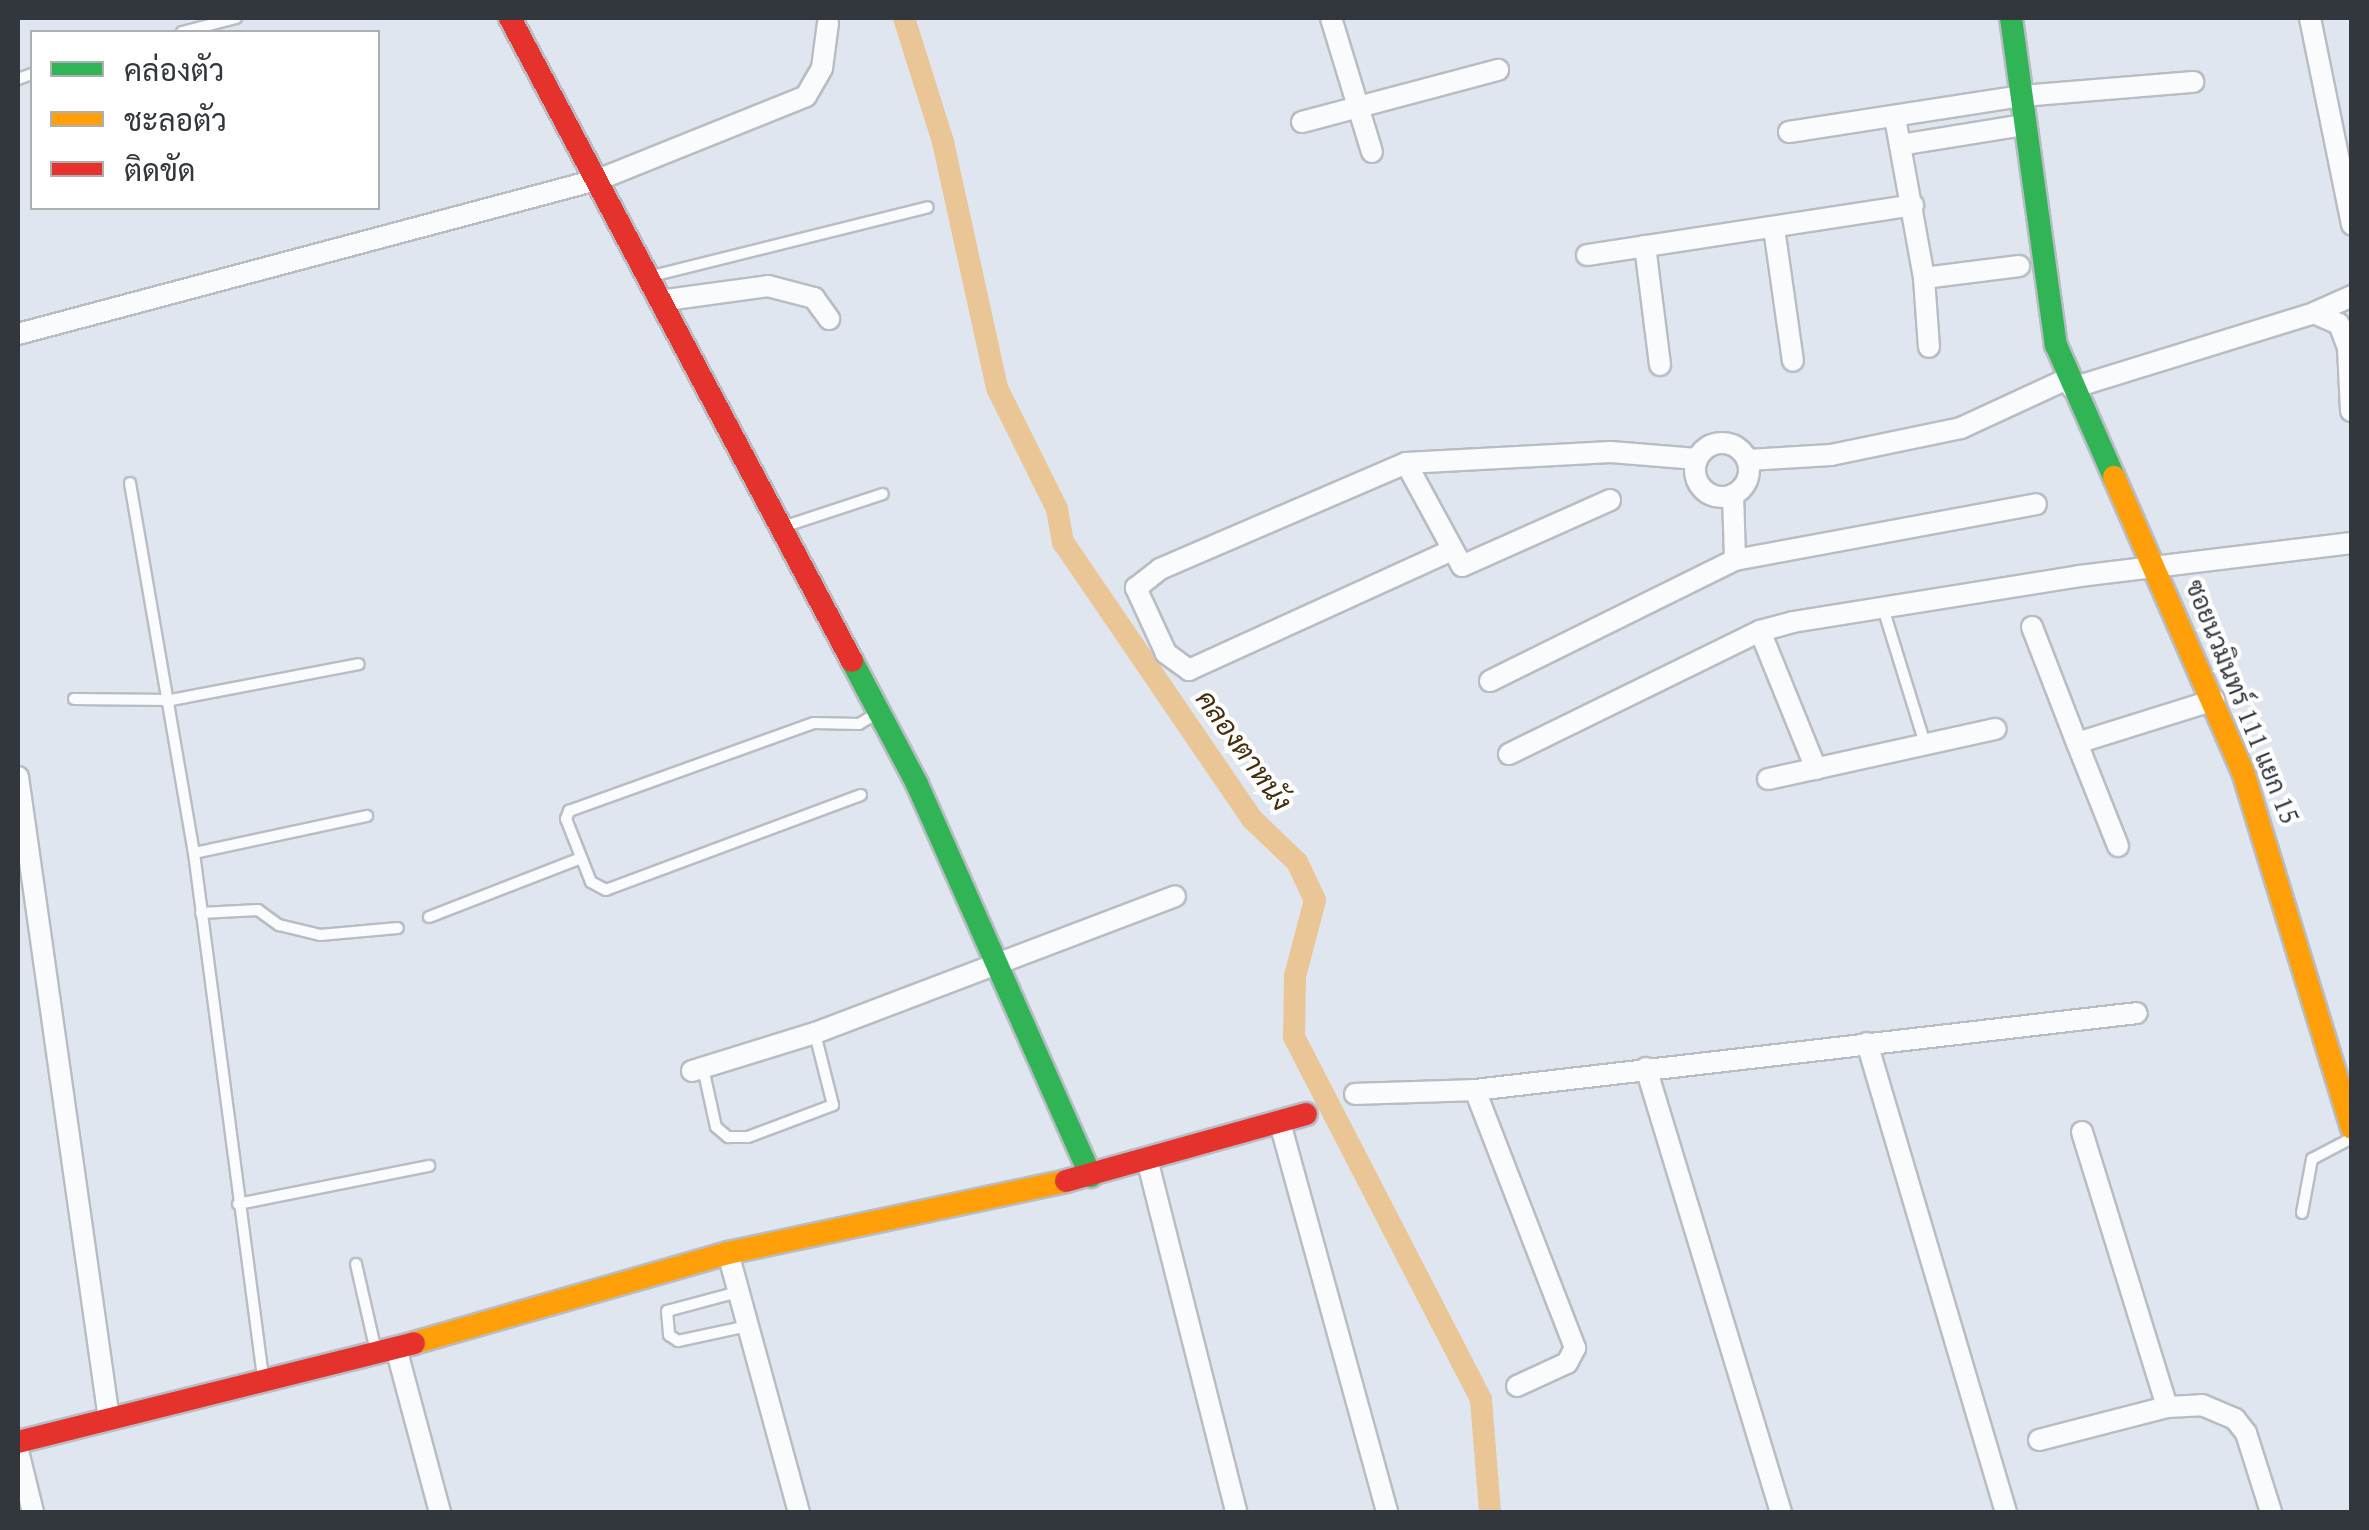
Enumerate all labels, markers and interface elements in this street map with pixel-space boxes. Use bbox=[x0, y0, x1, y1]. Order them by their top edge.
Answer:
legend bbox=[30, 30, 380, 210]
text: คล่องตัว bbox=[124, 50, 224, 90]
text: ชะลอตัว bbox=[124, 100, 227, 140]
text: ติดขัด bbox=[124, 150, 196, 190]
street label: ซอยนวมินทร์ 111 แยก 15 bbox=[2179, 575, 2305, 829]
water label: คลองตาหนัง bbox=[1189, 683, 1299, 817]

